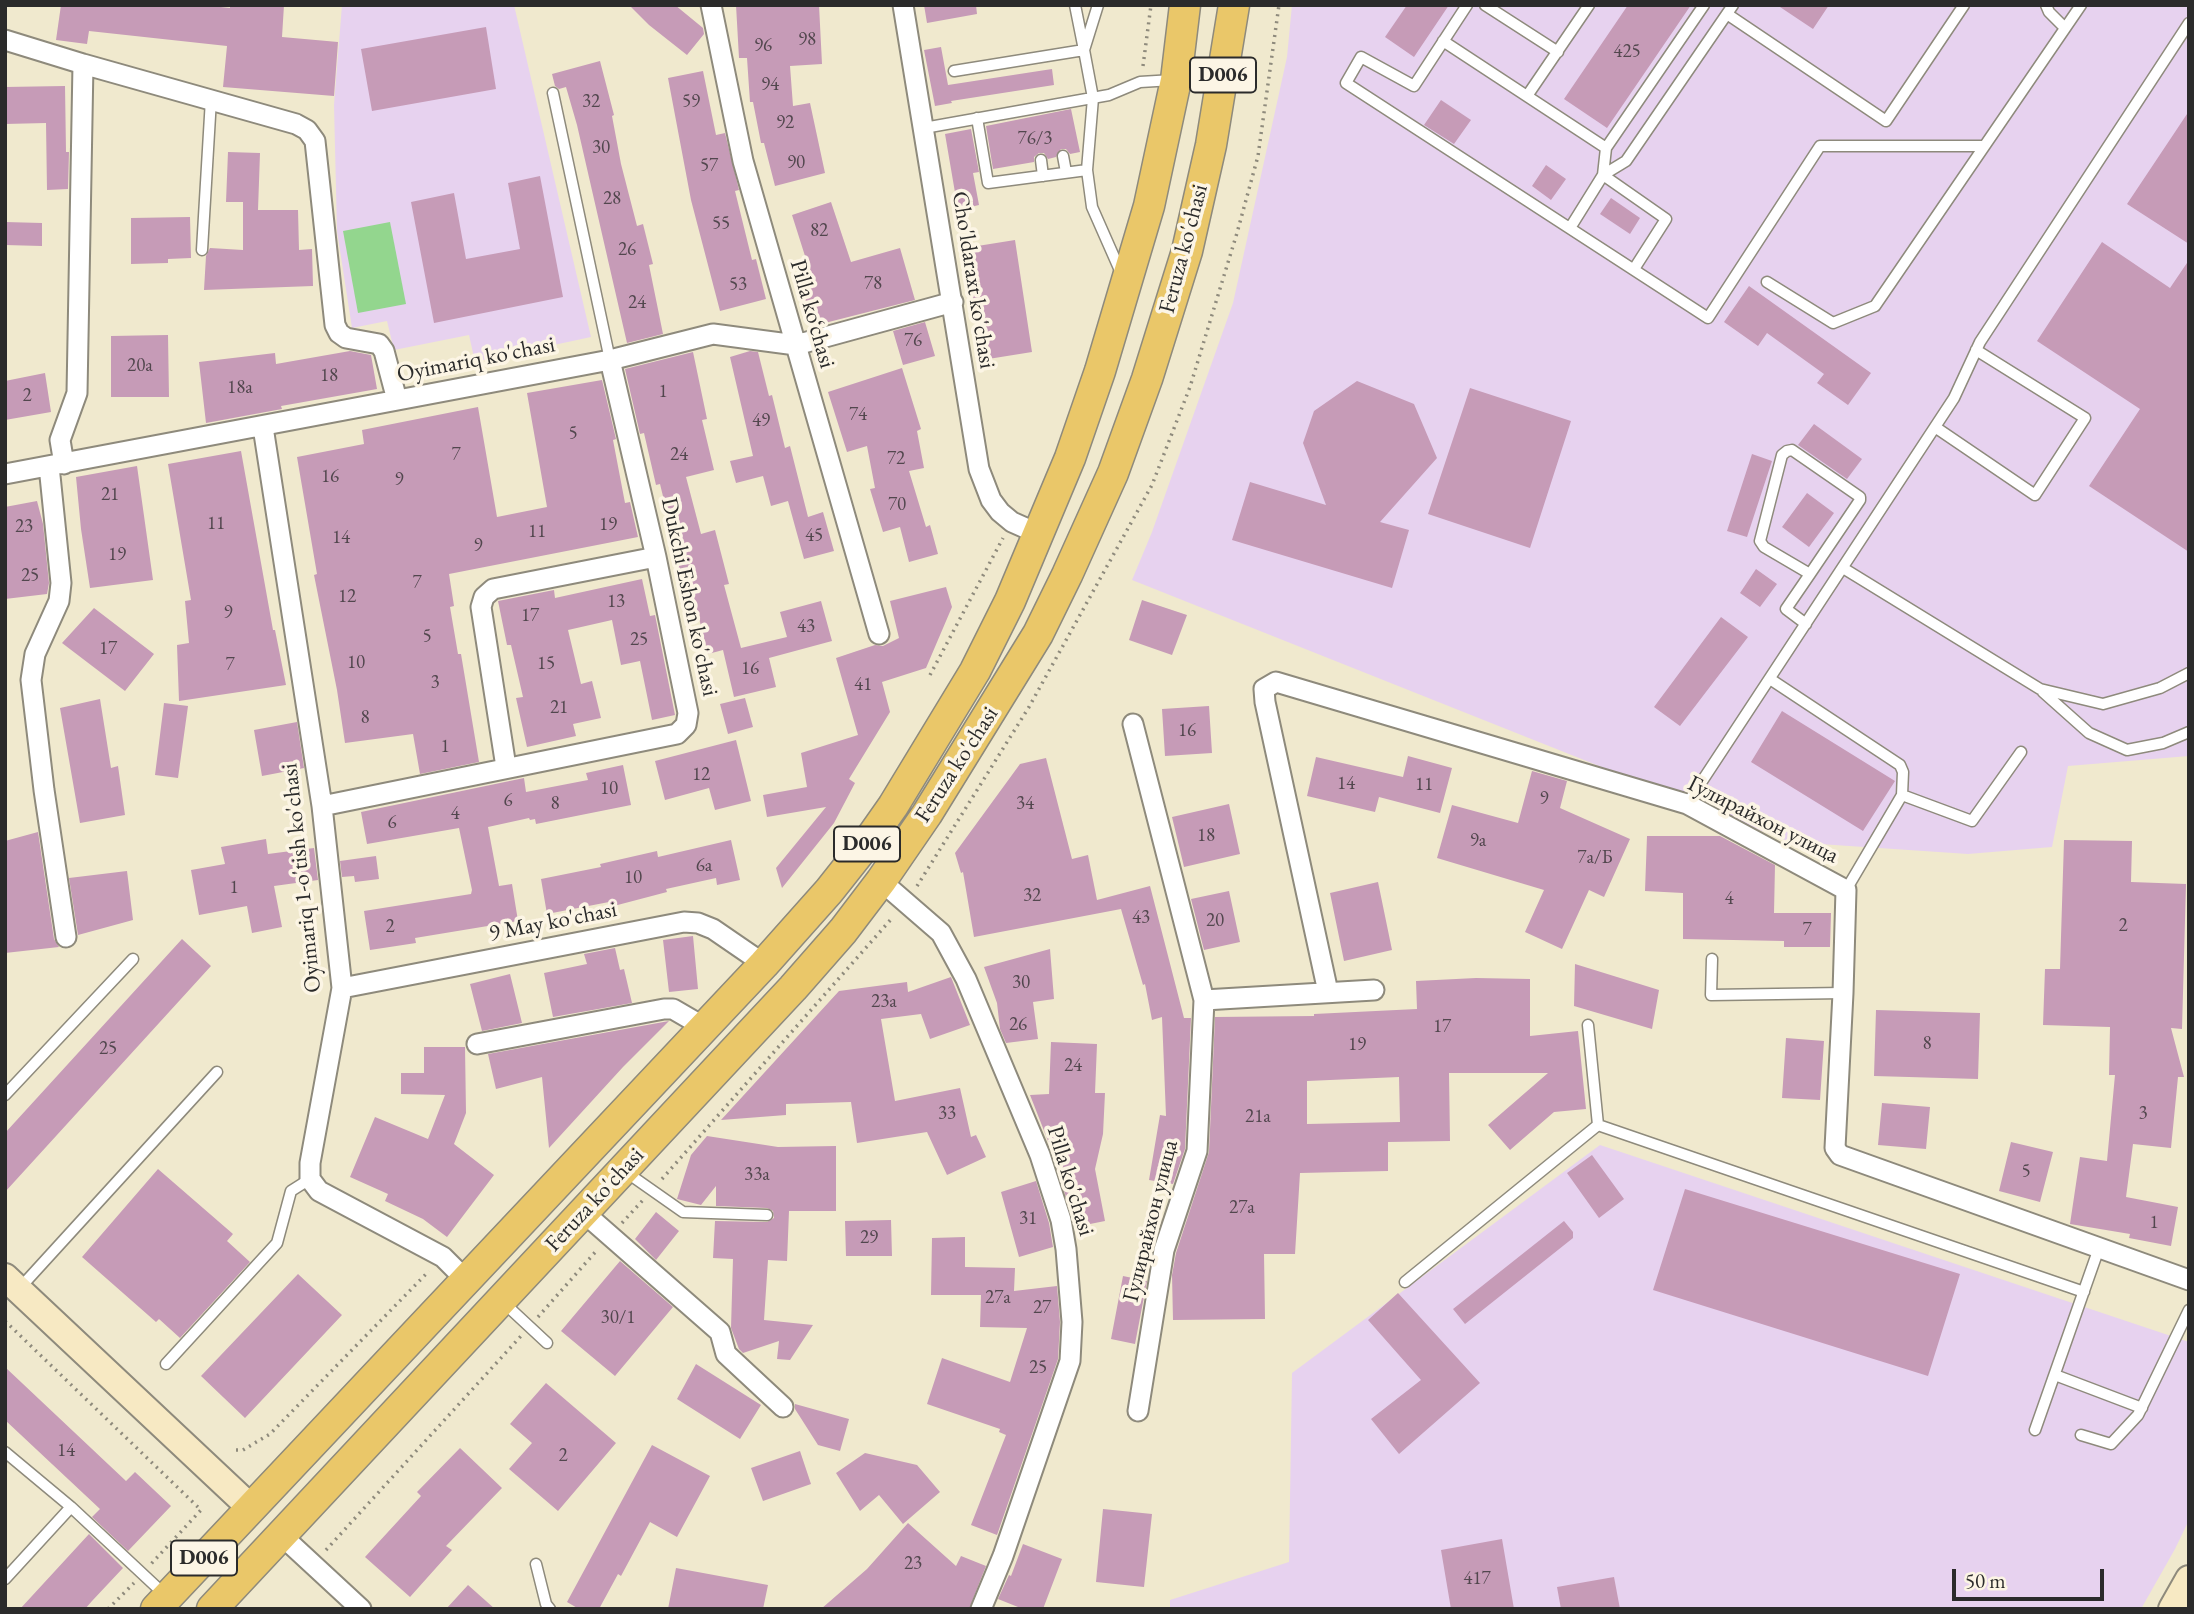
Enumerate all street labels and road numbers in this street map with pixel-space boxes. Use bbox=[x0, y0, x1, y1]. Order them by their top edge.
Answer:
road number: D006 bbox=[1190, 57, 1256, 92]
street label: Feruza ko'chasi bbox=[1154, 181, 1214, 317]
street label: Cho'ldaraxt ko'chasi bbox=[945, 189, 1001, 371]
street label: Pilla ko‘chasi bbox=[783, 256, 841, 372]
street label: Oyimariq ko'chasi bbox=[395, 331, 557, 389]
street label: Dukchi Eshon ko'chasi bbox=[654, 495, 724, 699]
street label: Feruza ko'chasi bbox=[909, 702, 1005, 828]
street label: Oyimariq 1-o'tish ko'chasi bbox=[276, 762, 328, 994]
street label: Гулирайхон улица bbox=[1683, 770, 1843, 870]
road number: D006 bbox=[834, 826, 900, 862]
street label: 9 May ko'chasi bbox=[487, 896, 619, 948]
street label: Pilla ko'chasi bbox=[1040, 1123, 1100, 1239]
street label: Гулирайхон улица bbox=[1118, 1137, 1184, 1305]
street label: Feruza ko'chasi bbox=[540, 1142, 650, 1258]
road number: D006 bbox=[171, 1540, 237, 1576]

